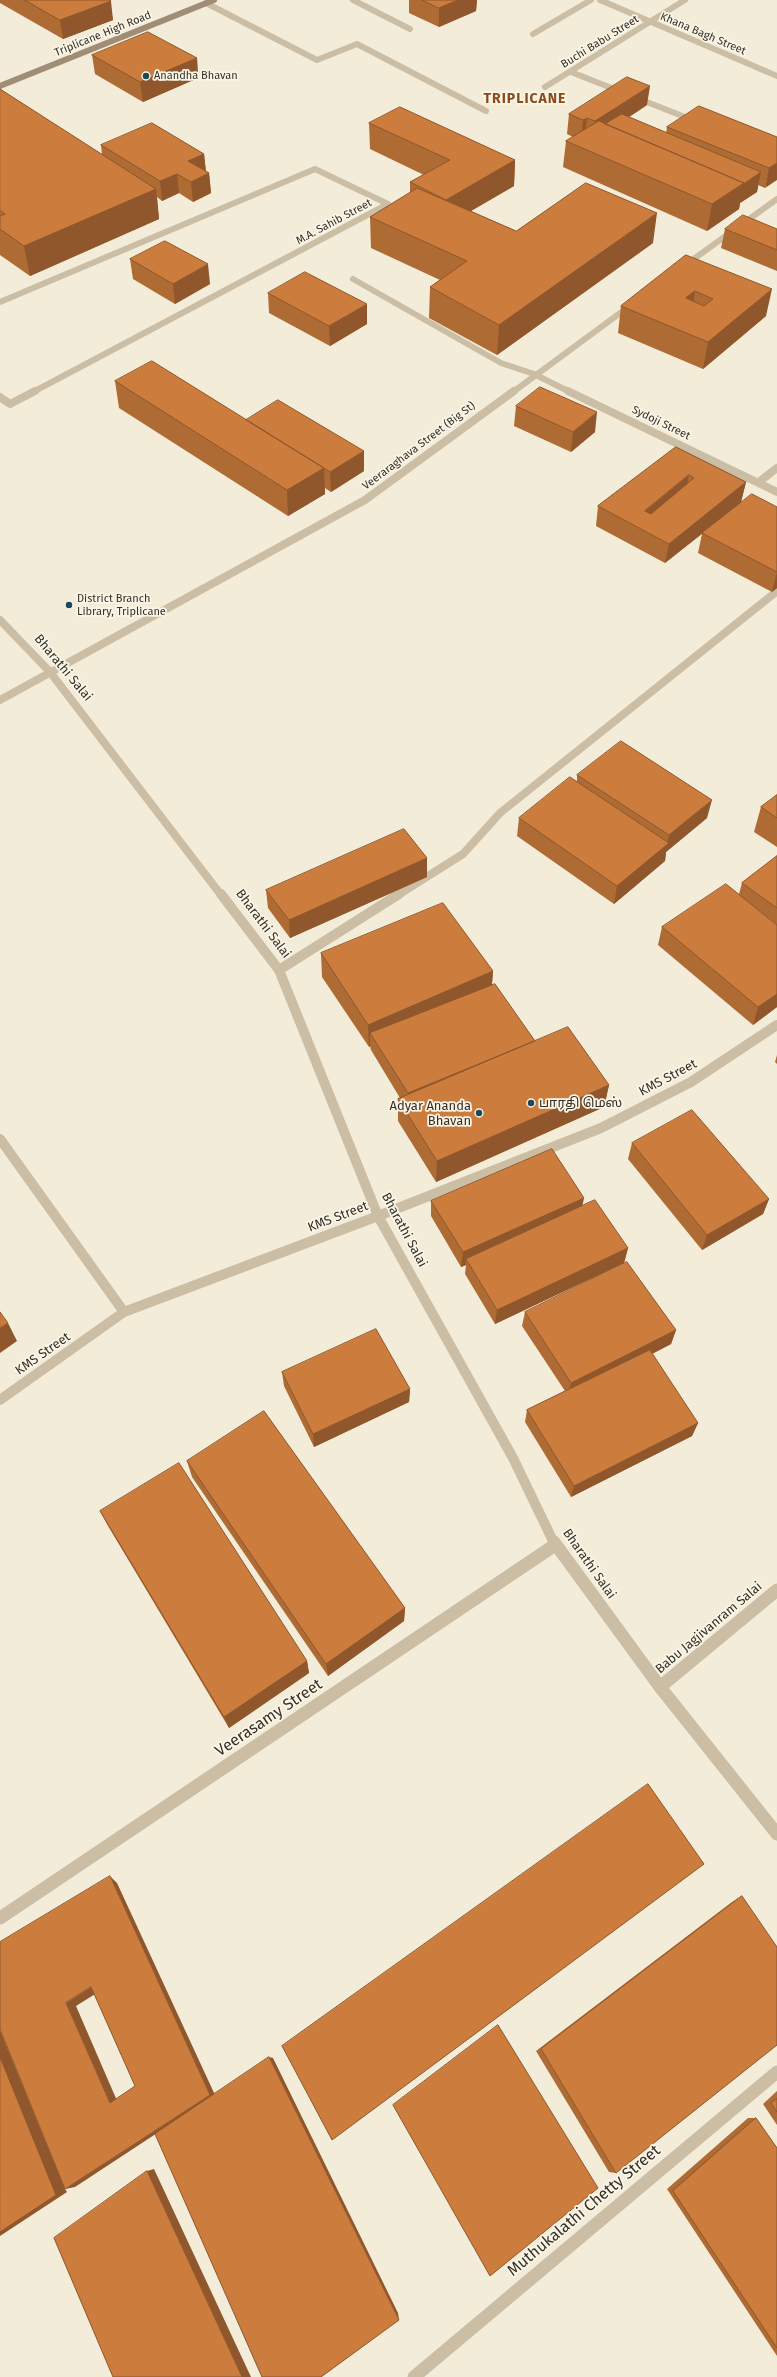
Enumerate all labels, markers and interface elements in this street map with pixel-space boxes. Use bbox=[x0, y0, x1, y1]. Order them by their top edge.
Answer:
street label: Triplicane High Road bbox=[53, 9, 153, 59]
street label: Khana Bagh Street bbox=[658, 10, 748, 58]
street label: Buchi Babu Street bbox=[559, 13, 641, 71]
place label: Anandha Bhavan bbox=[154, 69, 238, 83]
marker: Anandha Bhavan bbox=[141, 71, 151, 81]
district label: TRIPLICANE bbox=[484, 91, 566, 107]
street label: M.A. Sahib Street bbox=[294, 196, 374, 248]
street label: Veeraraghava Street (Big St) bbox=[360, 399, 478, 493]
street label: Sydoji Street bbox=[630, 403, 692, 443]
place label: District Branch Library, Triplicane bbox=[77, 592, 166, 618]
marker: District Branch Library, Triplicane bbox=[64, 600, 74, 610]
street label: Bharathi Salai bbox=[31, 632, 95, 704]
street label: Bharathi Salai bbox=[232, 886, 294, 962]
street label: KMS Street bbox=[636, 1056, 700, 1100]
place label: பாரதி மெஸ் bbox=[539, 1095, 622, 1111]
place label: Adyar Ananda Bhavan bbox=[389, 1098, 471, 1129]
marker: பாரதி மெஸ் bbox=[526, 1098, 536, 1108]
marker: Adyar Ananda Bhavan bbox=[474, 1108, 484, 1118]
street label: Bharathi Salai bbox=[378, 1190, 430, 1270]
street label: KMS Street bbox=[306, 1198, 370, 1236]
street label: KMS Street bbox=[13, 1329, 73, 1379]
street label: Bharathi Salai bbox=[559, 1526, 619, 1602]
street label: Babu Jagjivanram Salai bbox=[653, 1579, 765, 1677]
street label: Veerasamy Street bbox=[212, 1675, 326, 1761]
street label: Muthukalathi Chetty Street bbox=[504, 2141, 664, 2281]

